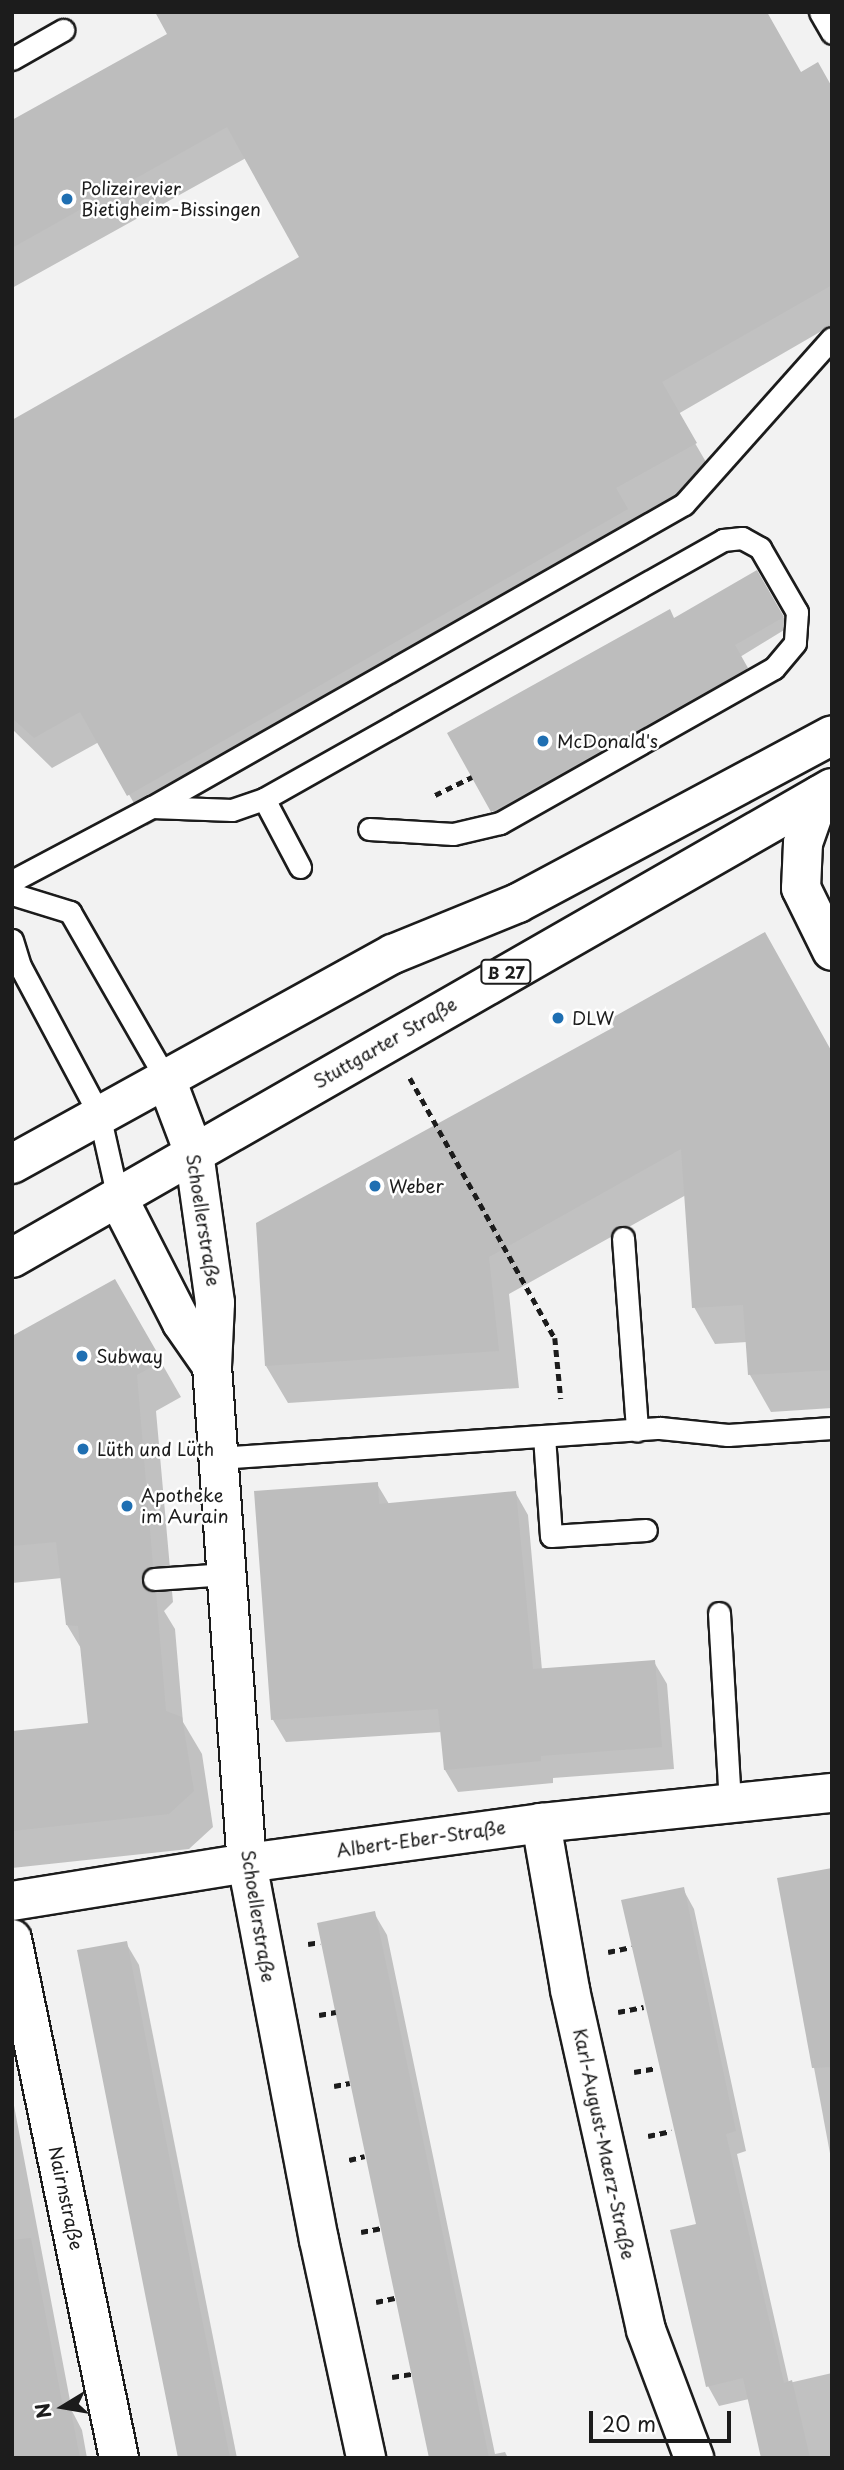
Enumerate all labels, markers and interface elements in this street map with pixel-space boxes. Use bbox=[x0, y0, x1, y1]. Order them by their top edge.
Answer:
place label: Polizeirevier Bietigheim-Bissingen bbox=[81, 178, 261, 220]
marker: Polizeirevier Bietigheim-Bissingen bbox=[59, 191, 75, 207]
place label: McDonald's bbox=[557, 730, 658, 752]
marker: McDonald's bbox=[535, 733, 551, 749]
road number: B 27 bbox=[480, 960, 532, 984]
street label: Stuttgarter Straße bbox=[309, 993, 461, 1093]
place label: DLW bbox=[572, 1007, 614, 1029]
marker: DLW bbox=[550, 1010, 566, 1026]
street label: Schoellerstraße bbox=[182, 1152, 224, 1288]
place label: Weber bbox=[389, 1175, 444, 1197]
marker: Weber bbox=[367, 1178, 383, 1194]
place label: Subway bbox=[96, 1345, 163, 1367]
marker: Subway bbox=[74, 1348, 90, 1364]
place label: Lüth und Lüth bbox=[97, 1438, 215, 1460]
marker: Lüth und Lüth bbox=[75, 1441, 91, 1457]
place label: Apotheke im Aurain bbox=[141, 1485, 229, 1528]
marker: Apotheke im Aurain bbox=[119, 1498, 135, 1514]
street label: Albert-Eber-Straße bbox=[335, 1816, 507, 1862]
street label: Schoellerstraße bbox=[237, 1848, 279, 1984]
street label: Karl-August-Maerz-Straße bbox=[569, 2027, 639, 2261]
street label: Nairnstraße bbox=[44, 2144, 88, 2252]
north arrow bbox=[28, 2372, 98, 2442]
scale bar bbox=[592, 2396, 734, 2440]
text: N bbox=[27, 2401, 58, 2421]
text: 20 m bbox=[602, 2407, 656, 2439]

